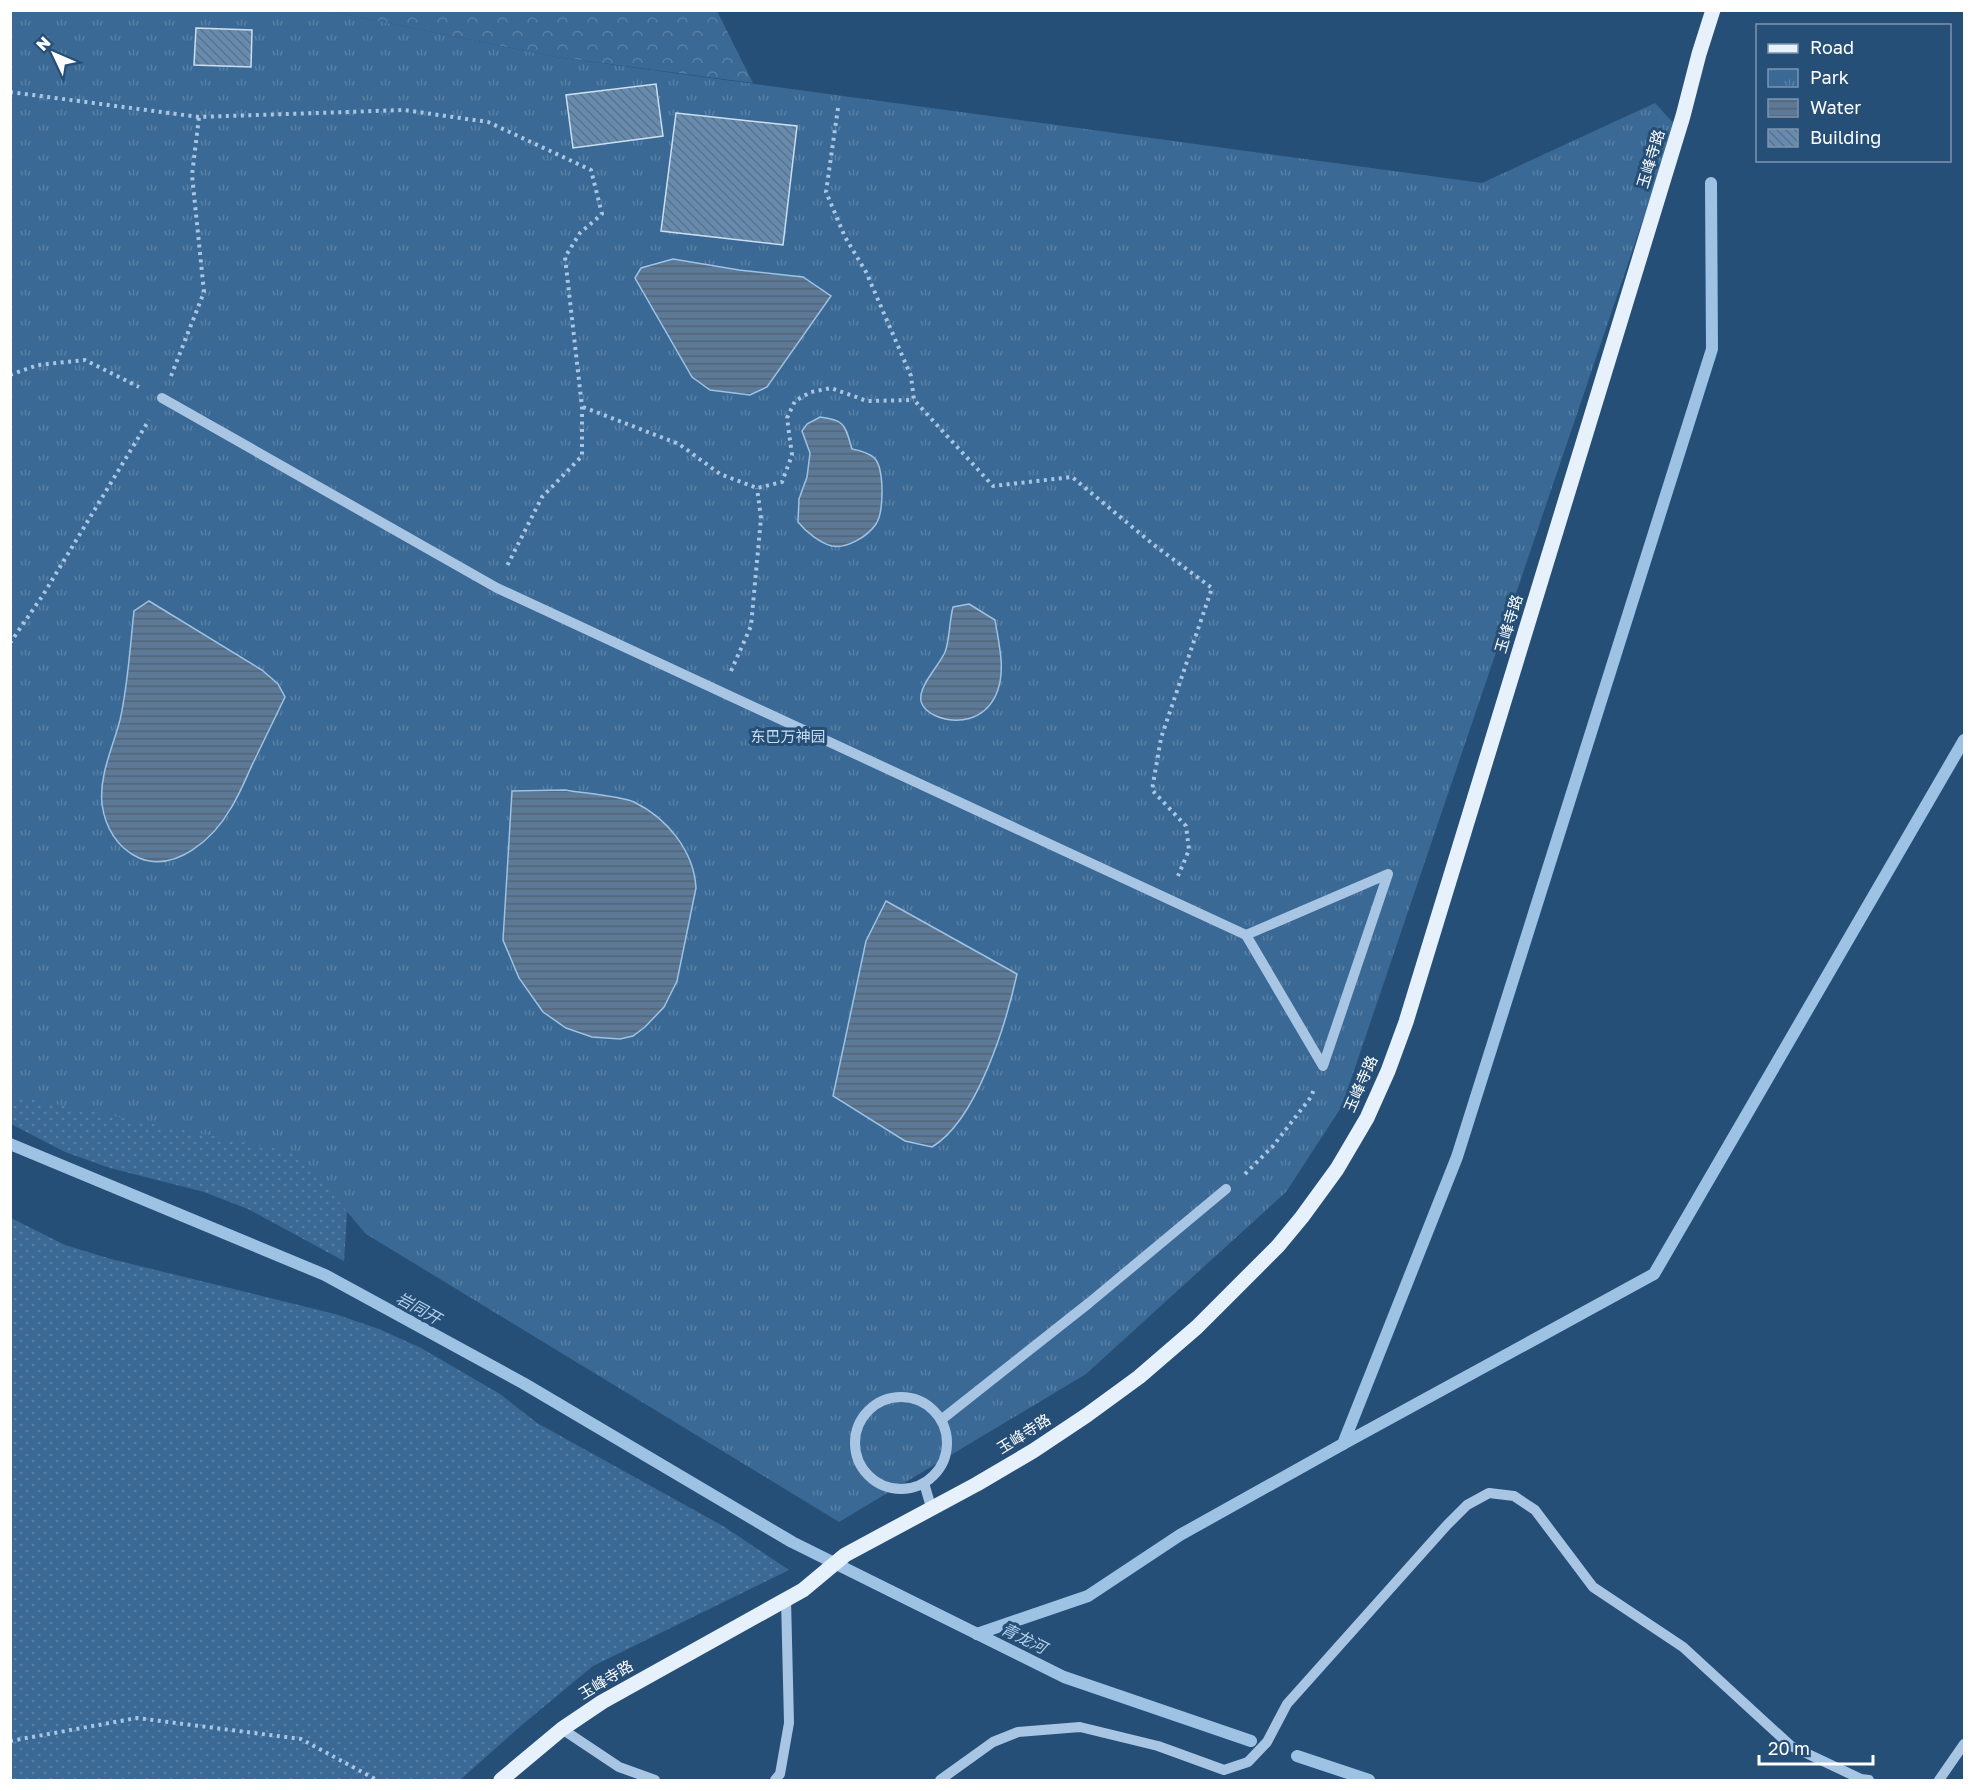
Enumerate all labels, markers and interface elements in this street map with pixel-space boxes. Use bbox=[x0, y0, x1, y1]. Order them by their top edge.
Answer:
north arrow bbox=[24, 24, 84, 84]
legend bbox=[1756, 24, 1951, 162]
text: N bbox=[32, 32, 55, 55]
text: Road bbox=[1810, 36, 1854, 58]
text: Park bbox=[1810, 66, 1849, 88]
text: Water bbox=[1810, 96, 1861, 118]
text: Building bbox=[1810, 126, 1881, 148]
street label: 玉峰寺路 bbox=[1633, 127, 1667, 190]
street label: 玉峰寺路 bbox=[1491, 592, 1525, 655]
park label: 东巴万神园 bbox=[750, 727, 826, 745]
street label: 玉峰寺路 bbox=[1340, 1053, 1381, 1115]
water label: 岩同开 bbox=[393, 1288, 447, 1329]
street label: 玉峰寺路 bbox=[993, 1410, 1054, 1457]
water label: 青龙河 bbox=[998, 1618, 1053, 1659]
street label: 玉峰寺路 bbox=[575, 1656, 636, 1702]
scale bar bbox=[1759, 1728, 1873, 1766]
text: 20 m bbox=[1768, 1737, 1810, 1759]

